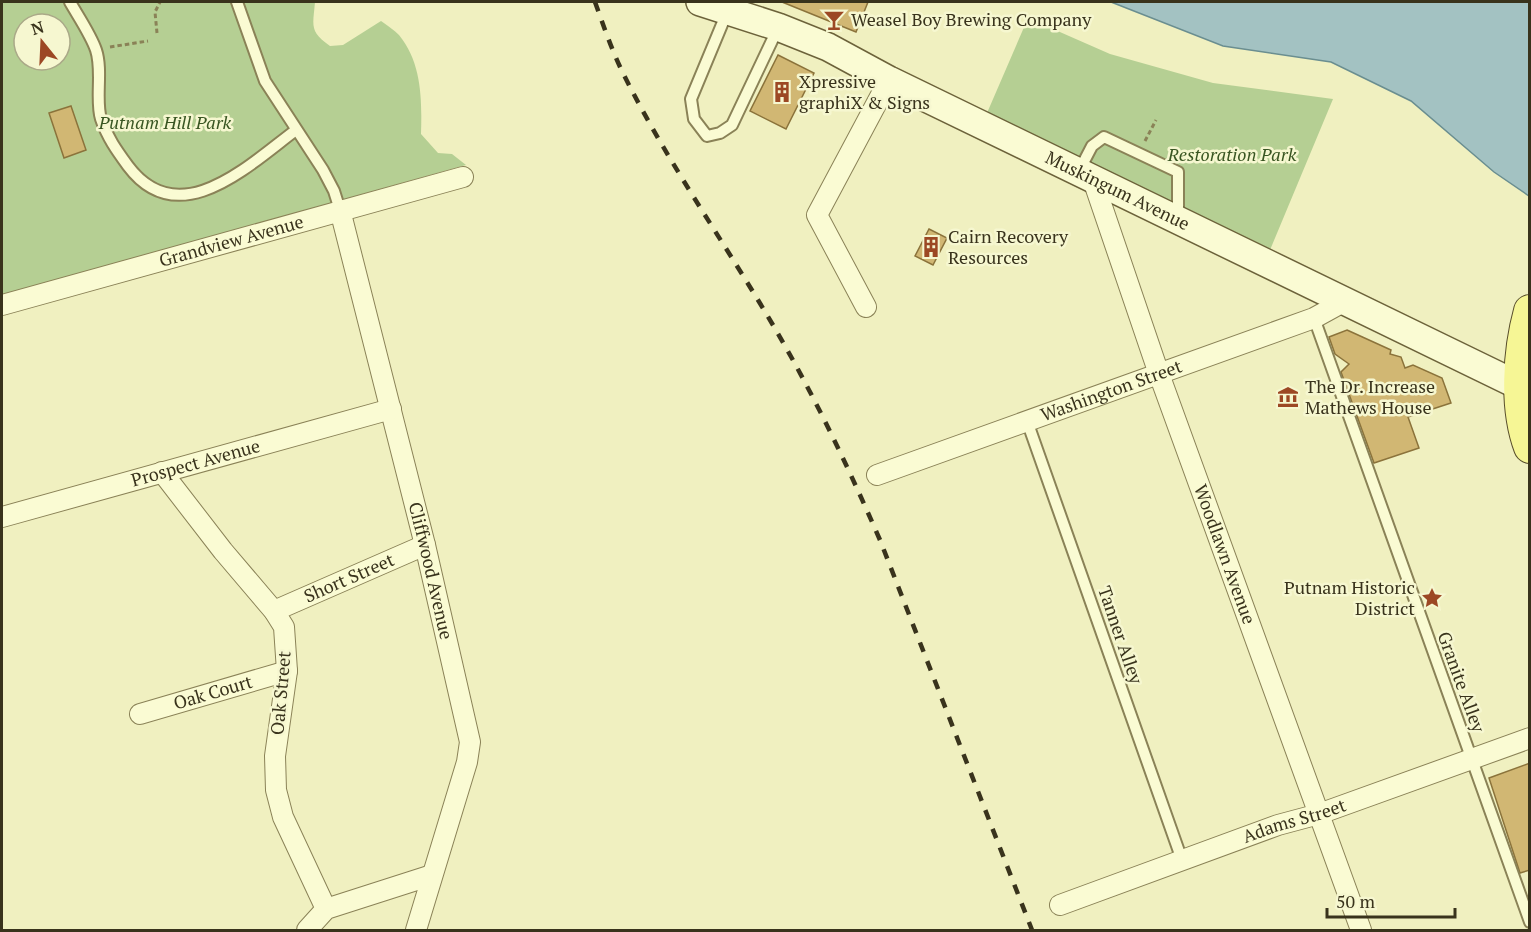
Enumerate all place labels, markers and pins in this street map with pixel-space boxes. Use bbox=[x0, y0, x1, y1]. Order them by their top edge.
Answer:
place label: Weasel Boy Brewing Company bbox=[851, 7, 1092, 31]
bar icon: Weasel Boy Brewing Company bbox=[822, 8, 846, 32]
place label: Xpressive graphiX & Signs bbox=[799, 69, 930, 114]
building icon: Xpressive graphiX & Signs bbox=[770, 80, 794, 104]
place label: Cairn Recovery Resources bbox=[948, 224, 1069, 269]
building icon: Cairn Recovery Resources bbox=[919, 235, 943, 259]
place label: The Dr. Increase Mathews House bbox=[1305, 374, 1435, 419]
museum icon: The Dr. Increase Mathews House bbox=[1276, 385, 1300, 409]
place label: Putnam Historic District bbox=[1284, 575, 1415, 620]
place icon: Putnam Historic District bbox=[1420, 586, 1444, 610]

